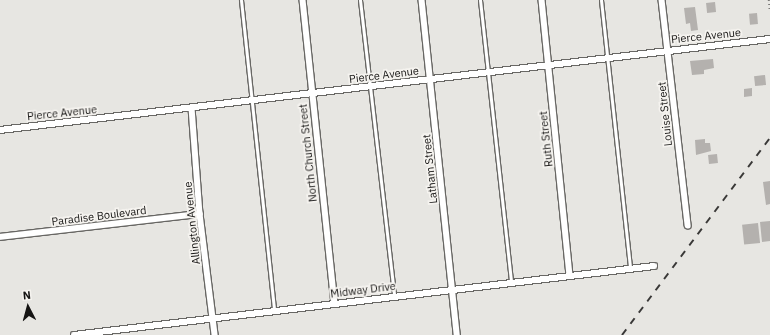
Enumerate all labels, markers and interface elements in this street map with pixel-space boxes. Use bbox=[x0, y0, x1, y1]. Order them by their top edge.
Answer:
street label: Pierce Avenue bbox=[670, 26, 742, 46]
street label: Pierce Avenue bbox=[348, 64, 420, 86]
street label: Louise Street bbox=[655, 81, 675, 147]
street label: Pierce Avenue bbox=[26, 103, 98, 123]
street label: North Church Street bbox=[296, 103, 320, 203]
street label: Ruth Street bbox=[537, 110, 555, 168]
street label: Latham Street bbox=[420, 134, 440, 204]
street label: Allington Avenue bbox=[181, 181, 203, 265]
street label: Paradise Boulevard bbox=[51, 204, 147, 228]
street label: Midway Drive bbox=[330, 279, 396, 301]
north arrow bbox=[8, 287, 48, 327]
text: N bbox=[22, 288, 31, 302]

